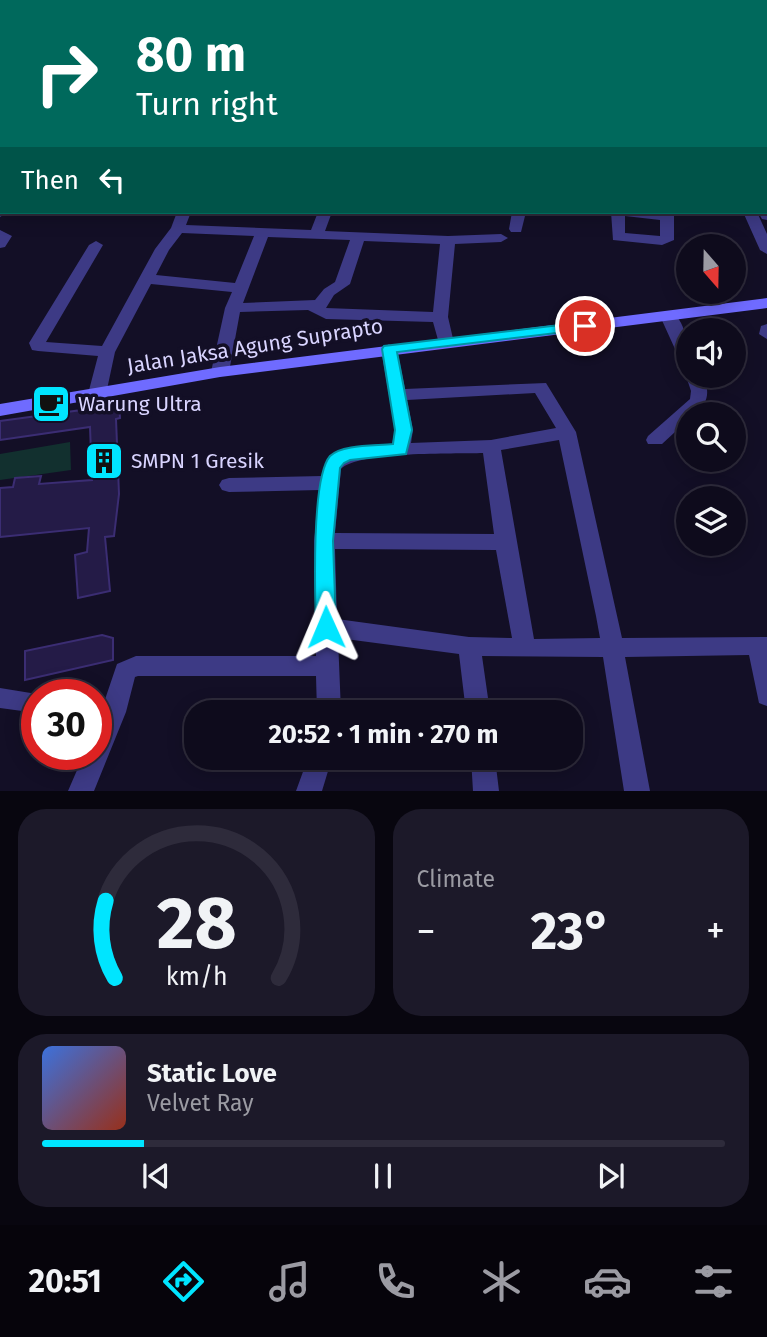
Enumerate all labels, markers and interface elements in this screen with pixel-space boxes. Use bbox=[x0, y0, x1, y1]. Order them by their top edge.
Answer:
text: 80 m bbox=[136, 25, 246, 84]
icon: right bbox=[21, 28, 112, 119]
text: Turn right bbox=[136, 85, 278, 123]
icon: left bbox=[93, 161, 131, 199]
text: Then bbox=[21, 165, 79, 196]
north arrow bbox=[676, 234, 746, 304]
map controls bbox=[676, 234, 746, 556]
pin bbox=[555, 296, 615, 356]
icon: arrive bbox=[566, 307, 604, 345]
street label: Jalan Jaksa Agung Suprapto bbox=[125, 313, 385, 379]
button: sound bbox=[676, 318, 746, 388]
cafe icon: Warung Ultra bbox=[30, 383, 72, 425]
place label: Warung Ultra bbox=[78, 391, 202, 417]
button: search bbox=[676, 402, 746, 472]
building icon: SMPN 1 Gresik bbox=[83, 440, 125, 482]
place label: SMPN 1 Gresik bbox=[131, 448, 264, 474]
button: layers bbox=[676, 486, 746, 556]
position arrow bbox=[289, 590, 363, 664]
speed limit sign: 30 bbox=[21, 679, 112, 770]
text: 20:52 · 1 min · 270 m bbox=[268, 719, 499, 750]
text: Climate bbox=[417, 865, 495, 893]
text: 28 bbox=[156, 881, 236, 968]
text: 23° bbox=[530, 900, 611, 963]
text: − bbox=[417, 908, 436, 954]
text: + bbox=[706, 908, 725, 954]
text: km/h bbox=[165, 962, 227, 992]
text: Static Love bbox=[147, 1058, 277, 1089]
text: Velvet Ray bbox=[147, 1089, 254, 1117]
icon: previous bbox=[137, 1157, 175, 1195]
icon: pause bbox=[364, 1157, 402, 1195]
icon: next bbox=[592, 1157, 630, 1195]
icon: directions bbox=[159, 1257, 208, 1306]
icon: music bbox=[265, 1257, 314, 1306]
icon: phone bbox=[371, 1257, 420, 1306]
icon: climate bbox=[477, 1257, 526, 1306]
icon: car bbox=[583, 1257, 632, 1306]
icon: filters bbox=[689, 1257, 738, 1306]
text: 20:51 bbox=[29, 1262, 102, 1300]

